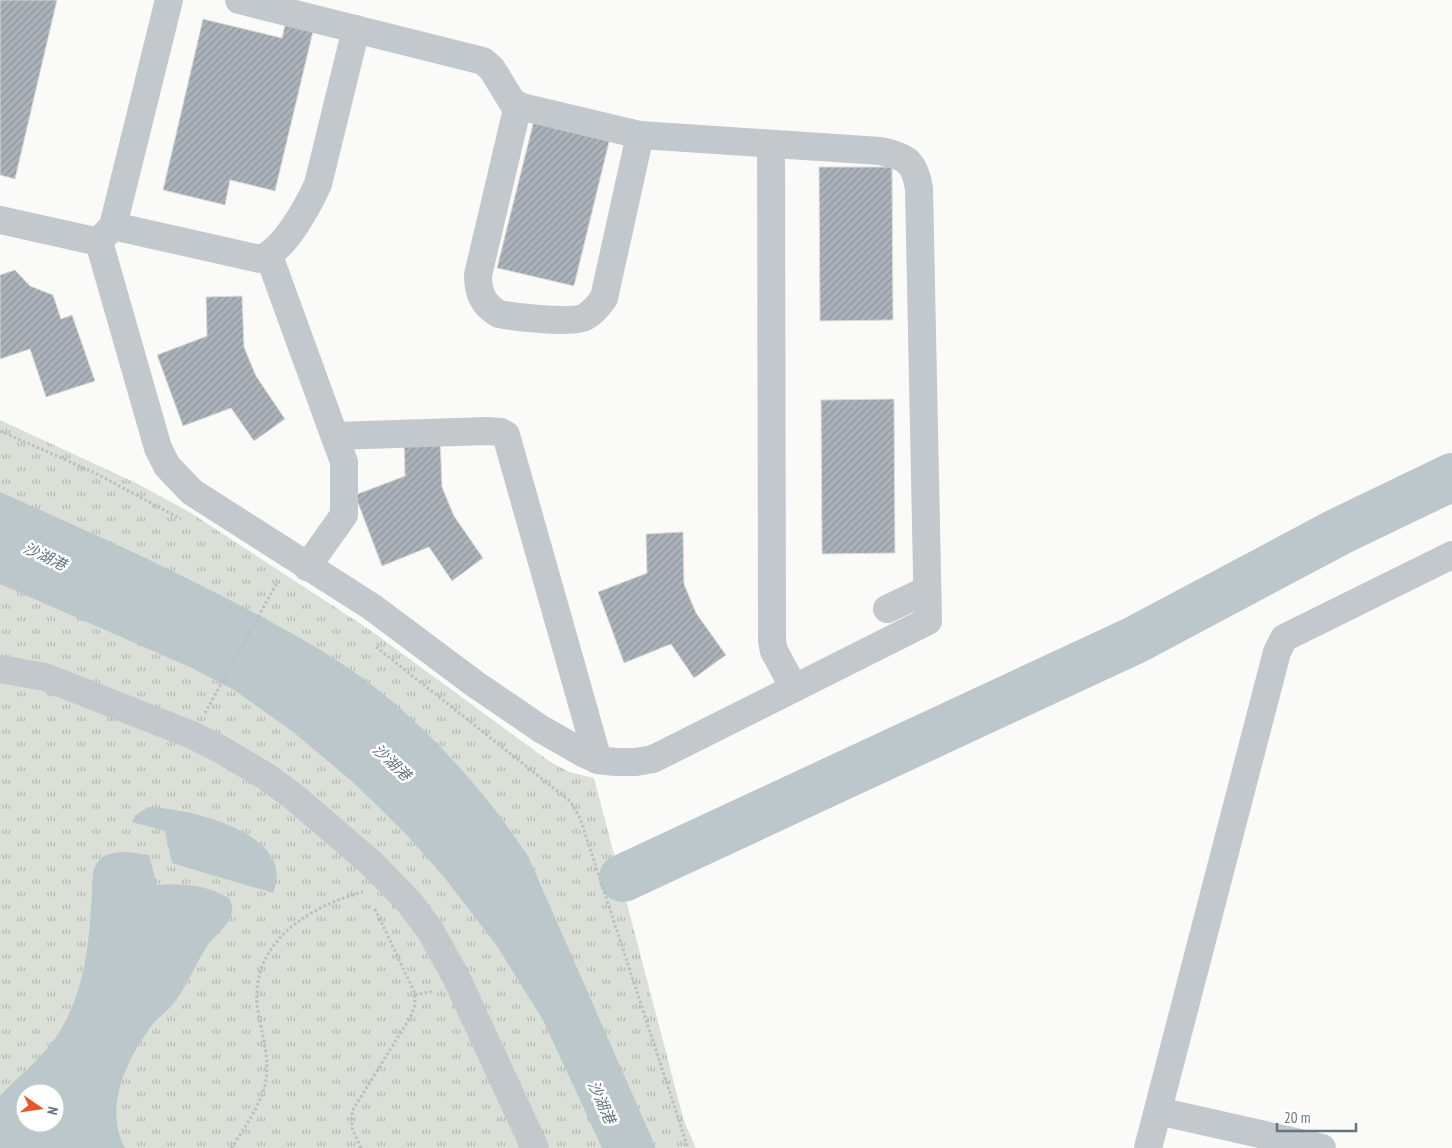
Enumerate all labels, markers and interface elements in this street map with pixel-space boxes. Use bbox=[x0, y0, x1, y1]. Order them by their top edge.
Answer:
water label: 沙湖港 bbox=[21, 538, 71, 575]
water label: 沙湖港 bbox=[369, 740, 416, 786]
water label: 沙湖港 bbox=[584, 1078, 621, 1128]
north arrow bbox=[15, 1083, 65, 1133]
scale bar bbox=[1277, 1100, 1356, 1132]
text: N bbox=[43, 1105, 62, 1117]
text: 20 m bbox=[1284, 1108, 1310, 1127]

